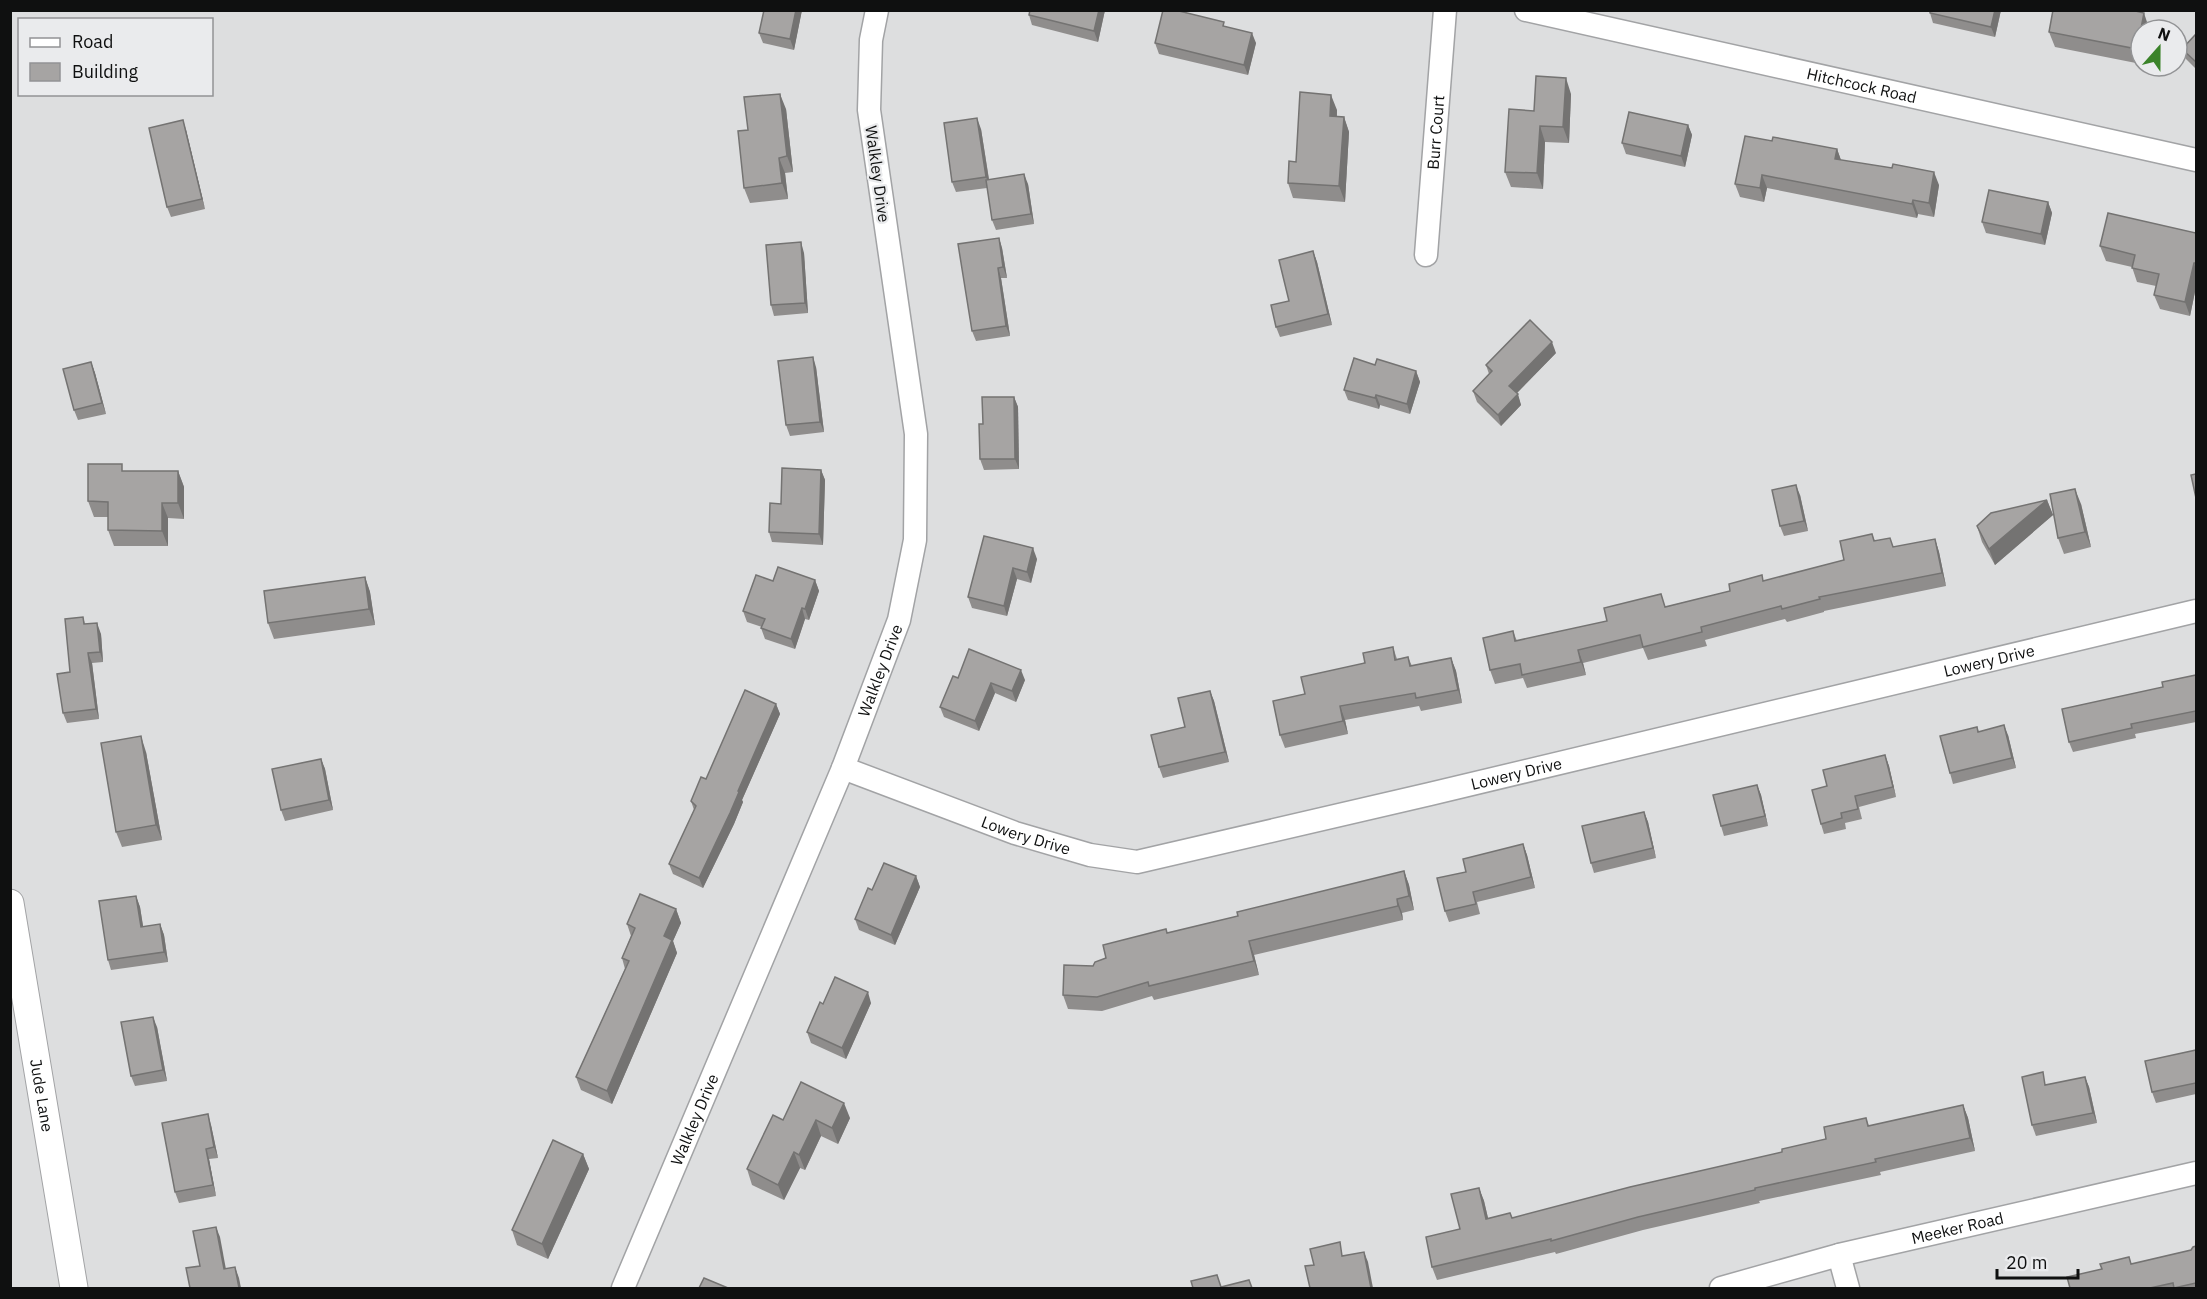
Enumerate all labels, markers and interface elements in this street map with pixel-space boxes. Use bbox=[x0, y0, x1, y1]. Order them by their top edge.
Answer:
legend bbox=[18, 18, 213, 96]
north arrow bbox=[2129, 18, 2189, 78]
text: N bbox=[2155, 23, 2173, 45]
text: Road bbox=[72, 30, 113, 53]
text: Building bbox=[72, 60, 139, 83]
street label: Hitchcock Road bbox=[1805, 63, 1919, 107]
street label: Burr Court bbox=[1423, 94, 1448, 170]
street label: Walkley Drive bbox=[861, 124, 895, 224]
street label: Walkley Drive bbox=[853, 621, 907, 720]
street label: Lowery Drive bbox=[1941, 640, 2037, 681]
street label: Lowery Drive bbox=[1469, 753, 1564, 794]
street label: Lowery Drive bbox=[978, 811, 1073, 859]
street label: Jude Lane bbox=[26, 1057, 58, 1133]
street label: Walkley Drive bbox=[666, 1070, 723, 1168]
street label: Meeker Road bbox=[1909, 1208, 2005, 1248]
scale bar bbox=[1997, 1242, 2078, 1280]
text: 20 m bbox=[2006, 1251, 2048, 1274]

